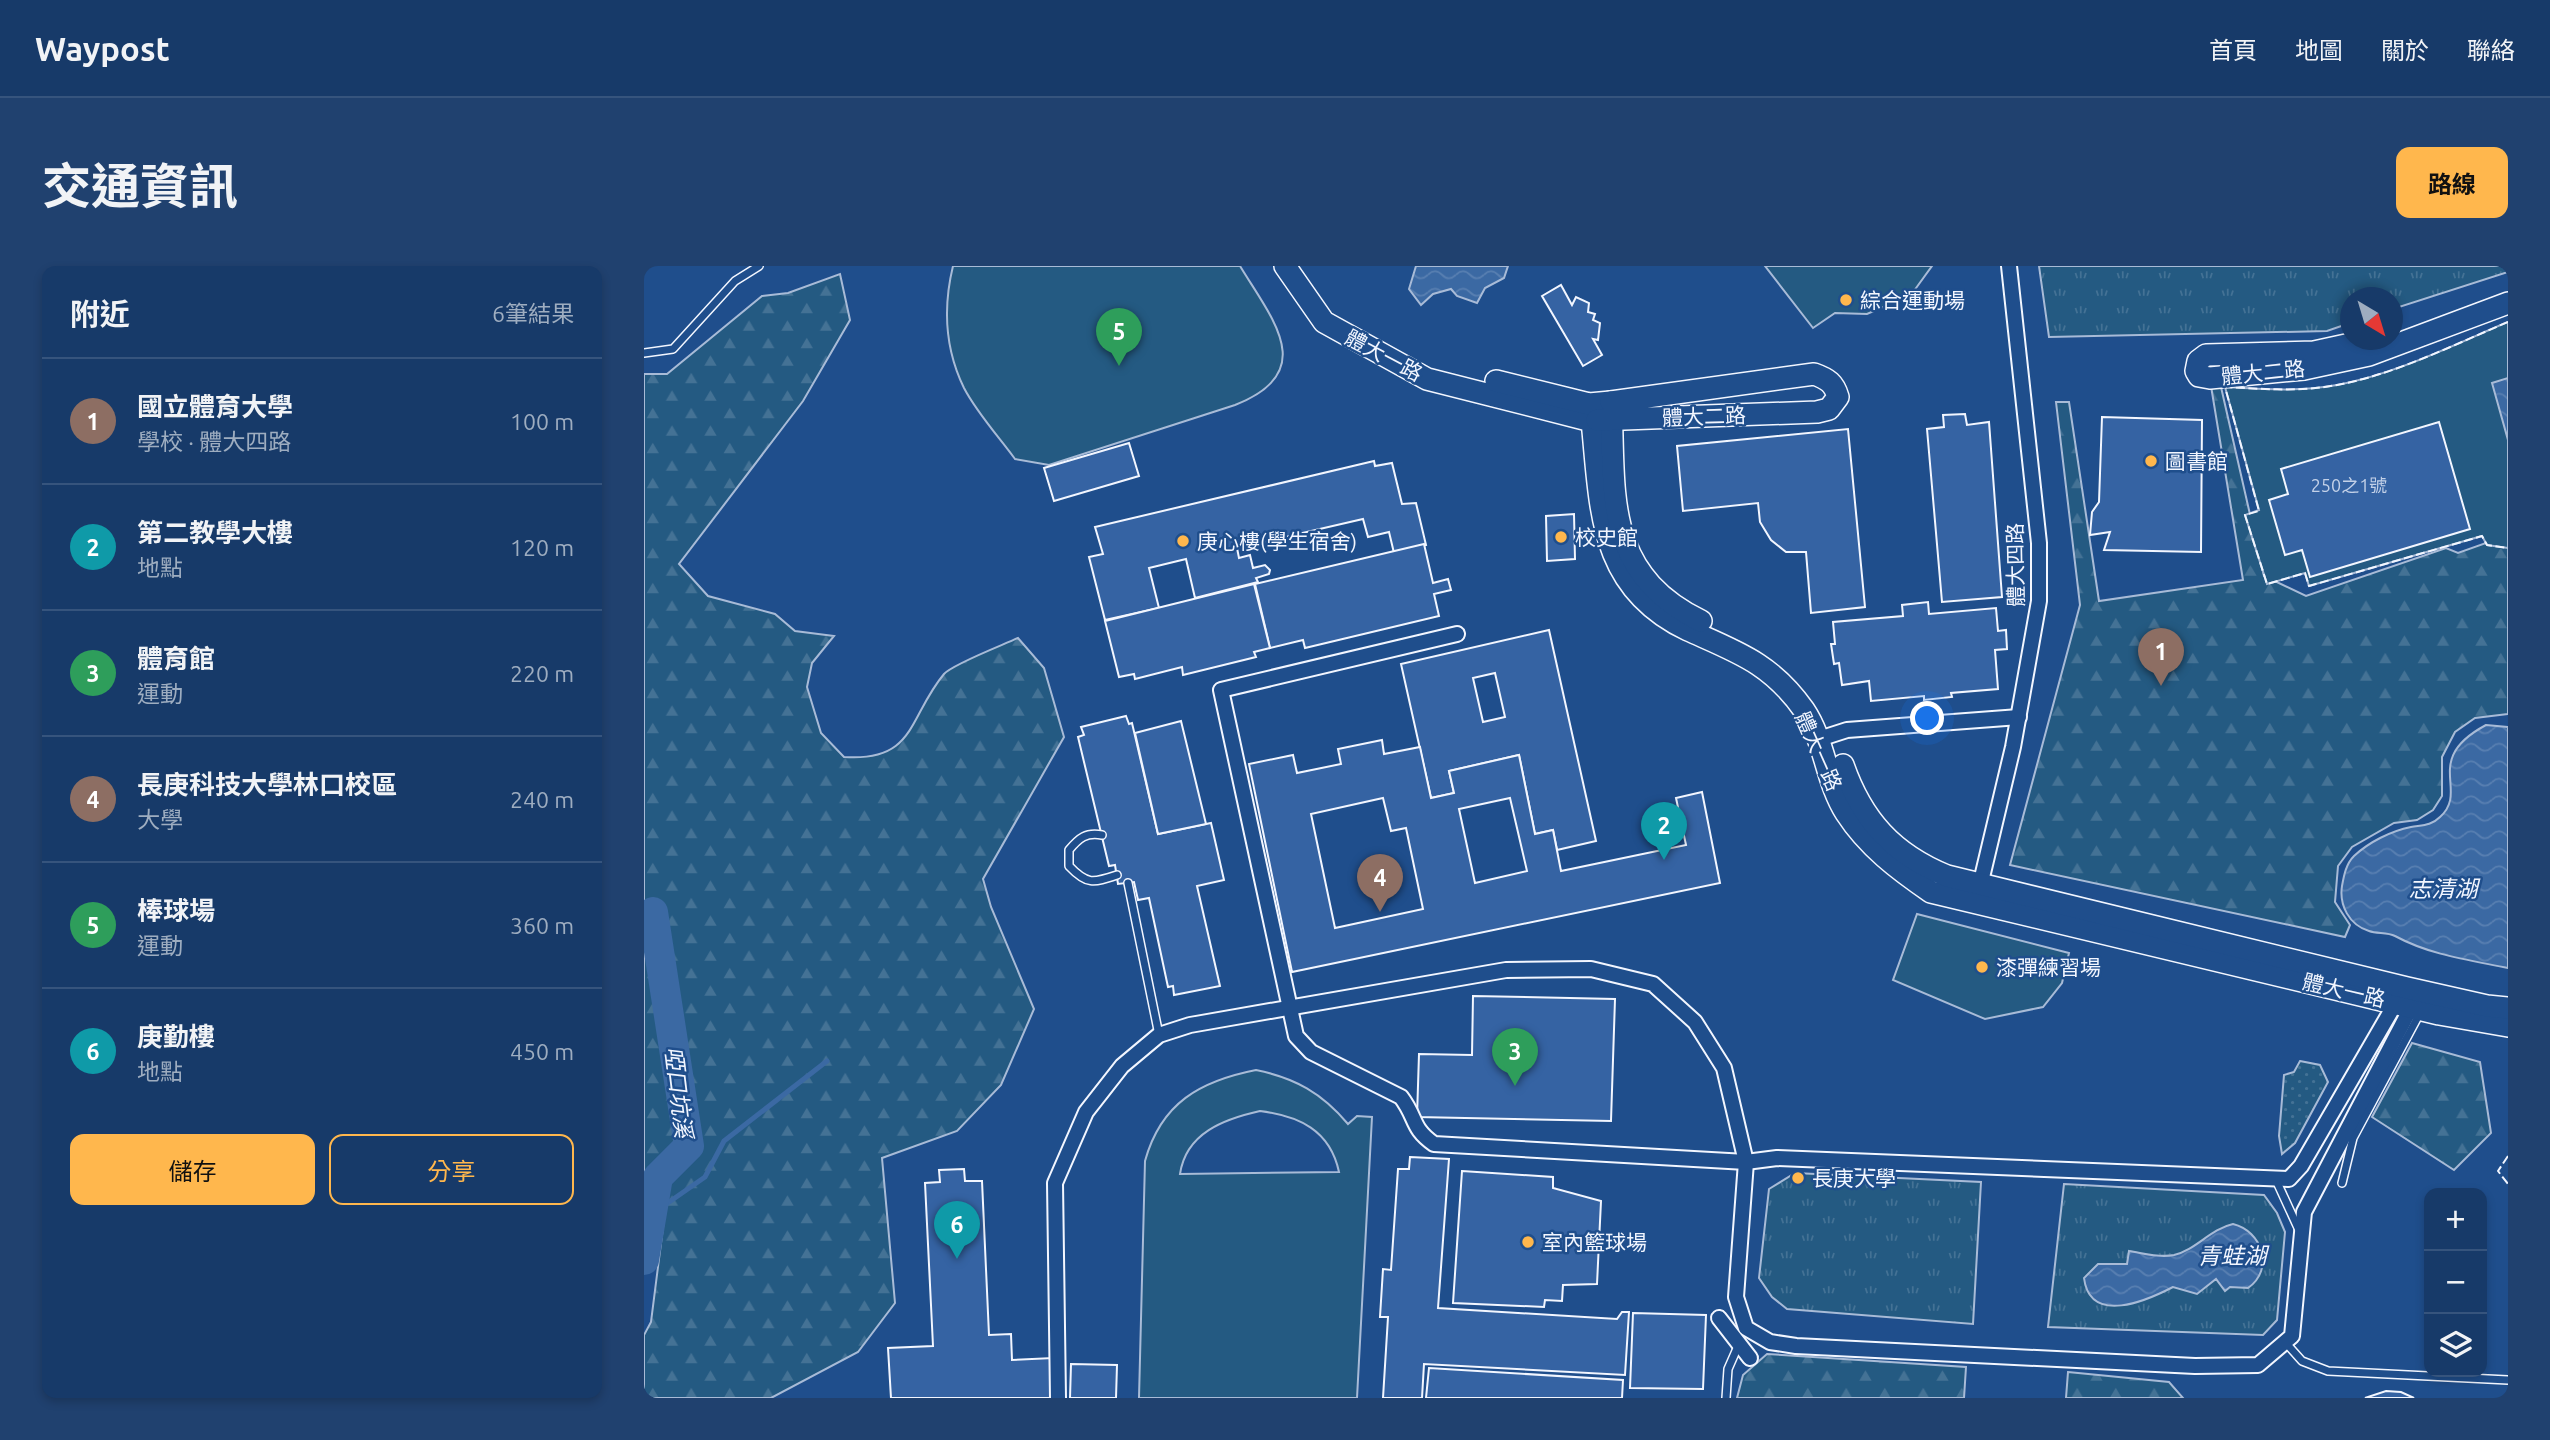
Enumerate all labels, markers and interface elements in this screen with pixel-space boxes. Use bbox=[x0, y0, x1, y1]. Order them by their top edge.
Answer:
text: Waypost bbox=[35, 30, 170, 67]
text: 首頁 bbox=[2209, 37, 2257, 64]
text: 地圖 bbox=[2295, 37, 2343, 64]
text: 關於 bbox=[2381, 37, 2429, 64]
text: 聯絡 bbox=[2467, 37, 2515, 64]
button: 路線 bbox=[2396, 147, 2508, 218]
text: 交通資訊 bbox=[42, 158, 238, 213]
north arrow bbox=[2340, 287, 2403, 350]
place label: 綜合運動場 bbox=[1860, 288, 1965, 312]
marker: 綜合運動場 bbox=[1838, 292, 1854, 308]
text: 附近 bbox=[70, 297, 130, 331]
text: 6筆結果 bbox=[492, 301, 574, 326]
pin: 5 bbox=[1096, 308, 1142, 366]
street label: 體大一路 bbox=[1341, 325, 1427, 385]
street label: 體大二路 bbox=[2220, 356, 2306, 388]
text: 國立體育大學 bbox=[137, 392, 293, 421]
street label: 體大二路 bbox=[1662, 403, 1746, 429]
text: 1 bbox=[87, 409, 99, 434]
text: 100 m bbox=[510, 409, 574, 434]
text: 學校 · 體大四路 bbox=[137, 429, 291, 454]
place label: 圖書館 bbox=[2165, 449, 2228, 473]
marker: 圖書館 bbox=[2143, 453, 2159, 469]
house number: 250之1號 bbox=[2311, 475, 2387, 495]
text: 第二教學大樓 bbox=[137, 518, 293, 547]
street label: 體大四路 bbox=[2002, 523, 2028, 607]
place label: 校史館 bbox=[1575, 525, 1638, 549]
place label: 庚心樓(學生宿舍) bbox=[1197, 529, 1357, 553]
marker: 校史館 bbox=[1553, 529, 1569, 545]
marker: 庚心樓(學生宿舍) bbox=[1175, 533, 1191, 549]
text: 2 bbox=[87, 535, 99, 560]
text: 120 m bbox=[510, 535, 574, 560]
text: 地點 bbox=[137, 555, 183, 580]
pin: 1 bbox=[2138, 628, 2184, 686]
text: 體育館 bbox=[137, 644, 215, 673]
text: 3 bbox=[87, 661, 99, 686]
text: 220 m bbox=[510, 661, 574, 686]
text: 運動 bbox=[137, 681, 183, 706]
your location bbox=[1910, 701, 1944, 735]
street label: 體大一路 bbox=[1791, 708, 1847, 794]
text: 長庚科技大學林口校區 bbox=[137, 770, 397, 799]
text: 4 bbox=[87, 787, 99, 812]
text: 240 m bbox=[510, 787, 574, 812]
pin: 2 bbox=[1641, 802, 1687, 860]
text: 大學 bbox=[137, 807, 183, 832]
pin: 4 bbox=[1357, 854, 1403, 912]
water label: 志清湖 bbox=[2409, 876, 2481, 901]
text: 棒球場 bbox=[137, 896, 215, 925]
text: 5 bbox=[87, 913, 99, 938]
text: 360 m bbox=[510, 913, 574, 938]
text: 運動 bbox=[137, 933, 183, 958]
place label: 漆彈練習場 bbox=[1996, 955, 2101, 979]
marker: 漆彈練習場 bbox=[1974, 959, 1990, 975]
street label: 體大一路 bbox=[2300, 969, 2388, 1011]
text: 庚勤樓 bbox=[137, 1022, 215, 1051]
pin: 3 bbox=[1492, 1028, 1538, 1086]
text: 6 bbox=[87, 1039, 99, 1064]
text: 450 m bbox=[510, 1039, 574, 1064]
water label: 啞口坑溪 bbox=[661, 1045, 697, 1142]
text: 地點 bbox=[137, 1059, 183, 1084]
button: 儲存 bbox=[70, 1134, 315, 1205]
button: 分享 bbox=[329, 1134, 574, 1205]
place label: 長庚大學 bbox=[1812, 1166, 1896, 1190]
marker: 長庚大學 bbox=[1790, 1170, 1806, 1186]
map controls bbox=[2424, 1188, 2487, 1377]
button: + bbox=[2424, 1188, 2487, 1251]
pin: 6 bbox=[934, 1201, 980, 1259]
place label: 室內籃球場 bbox=[1542, 1230, 1647, 1254]
marker: 室內籃球場 bbox=[1520, 1234, 1536, 1250]
water label: 青蛙湖 bbox=[2198, 1243, 2270, 1268]
button: − bbox=[2424, 1251, 2487, 1314]
button: layers bbox=[2424, 1314, 2487, 1377]

